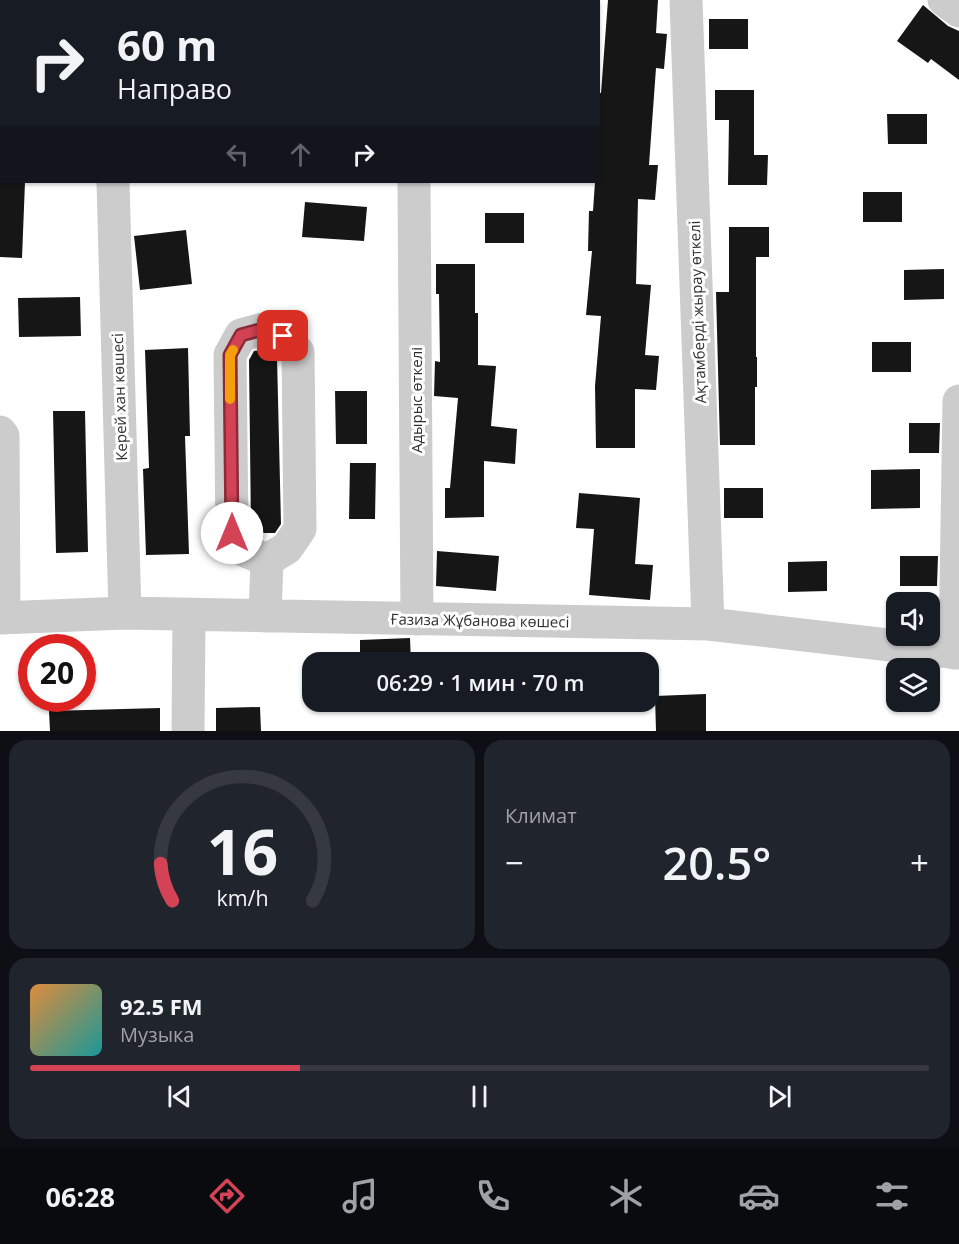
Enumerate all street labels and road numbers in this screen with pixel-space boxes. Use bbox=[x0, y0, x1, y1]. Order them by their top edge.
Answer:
street label: Ақтамберді жырау өткелі bbox=[684, 220, 710, 404]
street label: Керей хан көшесі bbox=[107, 333, 131, 461]
street label: Адырыс өткелі bbox=[406, 347, 426, 453]
street label: Ғазиза Жұбанова көшесі bbox=[390, 608, 570, 632]

